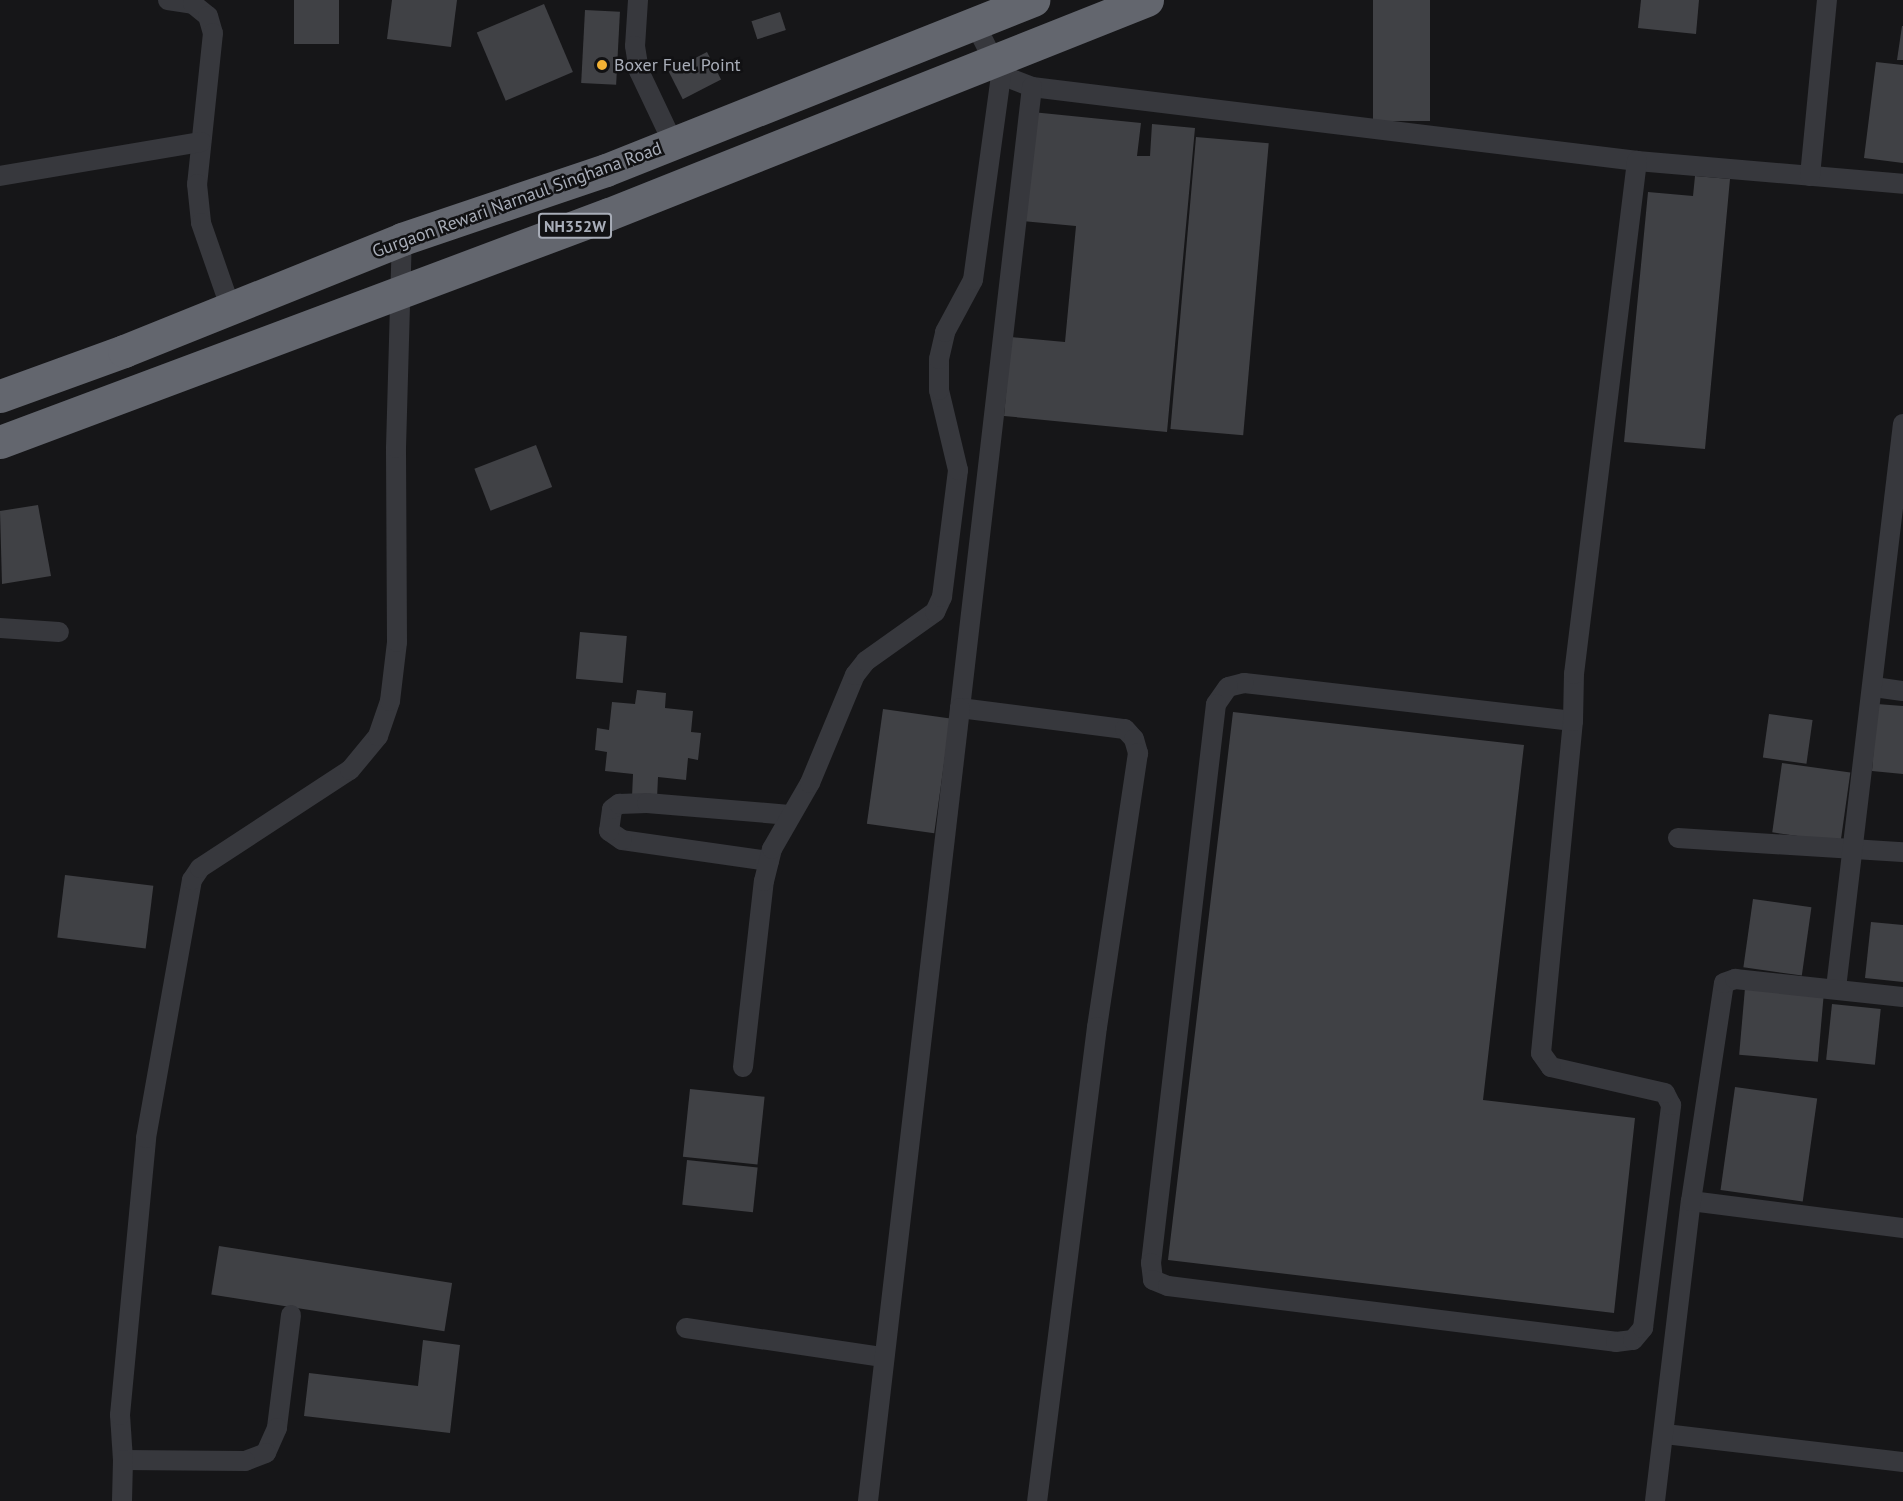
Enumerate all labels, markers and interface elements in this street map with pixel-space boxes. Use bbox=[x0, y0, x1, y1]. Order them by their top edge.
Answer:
place label: Boxer Fuel Point bbox=[614, 54, 741, 76]
marker: Boxer Fuel Point bbox=[595, 58, 609, 72]
street label: Gurgaon Rewari Narnaul Singhana Road bbox=[369, 137, 665, 263]
road number: NH352W bbox=[538, 213, 612, 239]

